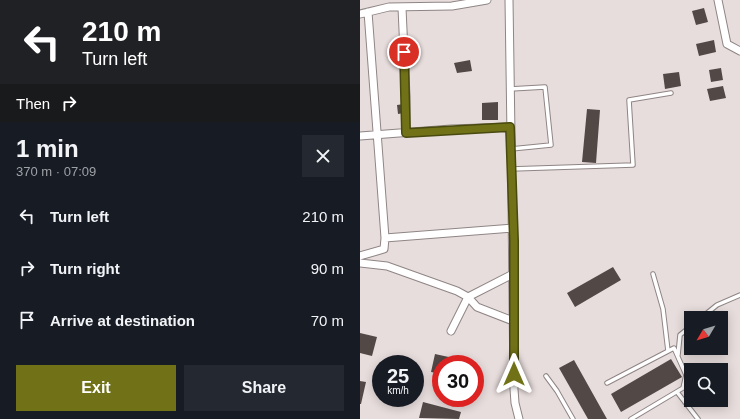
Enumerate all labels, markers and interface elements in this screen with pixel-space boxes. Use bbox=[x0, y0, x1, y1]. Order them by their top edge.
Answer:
icon: left bbox=[16, 16, 68, 68]
text: 210 m bbox=[82, 16, 161, 47]
pin bbox=[387, 35, 421, 69]
icon: arrive bbox=[393, 41, 415, 63]
text: Turn left bbox=[82, 49, 147, 69]
icon: right bbox=[58, 92, 80, 114]
text: Then bbox=[16, 95, 50, 112]
text: 1 min bbox=[16, 135, 79, 162]
button: close bbox=[302, 135, 344, 177]
text: 370 m · 07:09 bbox=[16, 164, 96, 179]
icon: left bbox=[16, 205, 38, 227]
text: Turn left bbox=[50, 208, 109, 225]
text: 210 m bbox=[302, 208, 344, 225]
icon: right bbox=[16, 257, 38, 279]
text: Turn right bbox=[50, 260, 120, 277]
text: 90 m bbox=[311, 260, 344, 277]
icon: arrive bbox=[16, 309, 38, 331]
north arrow bbox=[684, 311, 728, 355]
map controls bbox=[684, 311, 728, 407]
text: Arrive at destination bbox=[50, 312, 195, 329]
text: 70 m bbox=[311, 312, 344, 329]
position arrow bbox=[493, 353, 535, 395]
speed limit sign: 30 bbox=[432, 355, 484, 407]
button: search bbox=[684, 363, 728, 407]
button: Exit bbox=[16, 365, 176, 411]
button: Share bbox=[184, 365, 344, 411]
text: 25 bbox=[387, 365, 409, 387]
text: km/h bbox=[387, 385, 409, 396]

